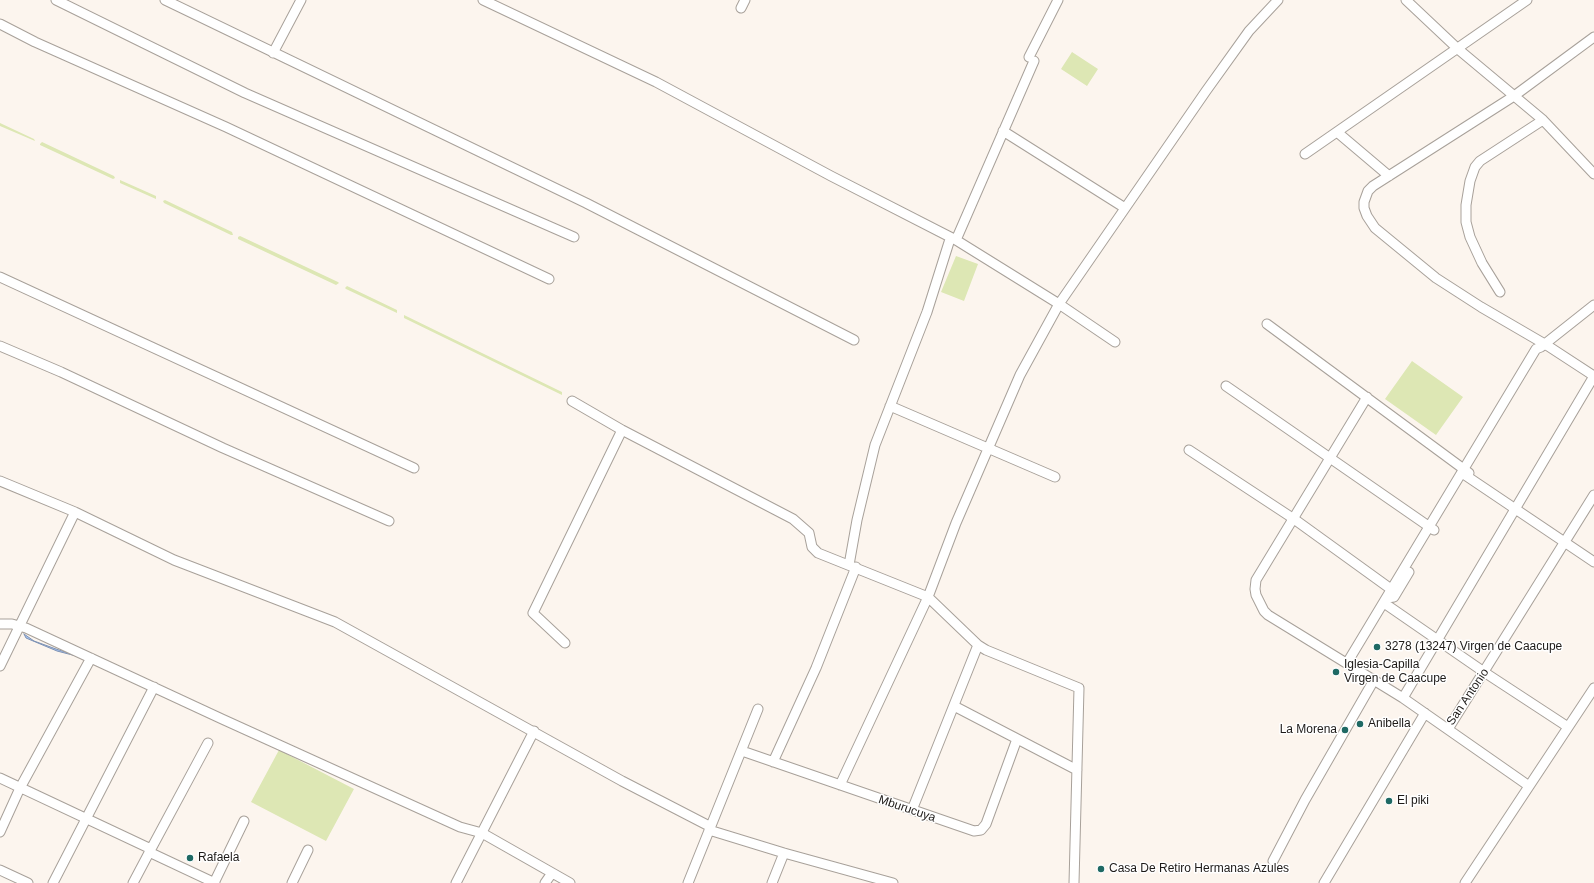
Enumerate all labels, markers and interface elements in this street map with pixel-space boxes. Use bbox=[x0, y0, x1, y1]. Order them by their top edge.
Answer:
place label: 3278 (13247) Virgen de Caacupe bbox=[1385, 640, 1562, 654]
marker: 3278 (13247) Virgen de Caacupe bbox=[1372, 642, 1382, 652]
place label: Iglesia-Capilla Virgen de Caacupe bbox=[1344, 658, 1447, 686]
street label: San Antonio bbox=[1444, 666, 1492, 728]
marker: Iglesia-Capilla Virgen de Caacupe bbox=[1331, 667, 1341, 677]
place label: Anibella bbox=[1368, 717, 1411, 731]
marker: Anibella bbox=[1355, 719, 1365, 729]
place label: La Morena bbox=[1280, 723, 1337, 737]
marker: La Morena bbox=[1340, 725, 1350, 735]
street label: Mburucuya bbox=[877, 793, 937, 825]
place label: El piki bbox=[1397, 794, 1429, 808]
marker: El piki bbox=[1384, 796, 1394, 806]
place label: Rafaela bbox=[198, 851, 239, 865]
marker: Rafaela bbox=[185, 853, 195, 863]
place label: Casa De Retiro Hermanas Azules bbox=[1109, 862, 1289, 876]
marker: Casa De Retiro Hermanas Azules bbox=[1096, 864, 1106, 874]

